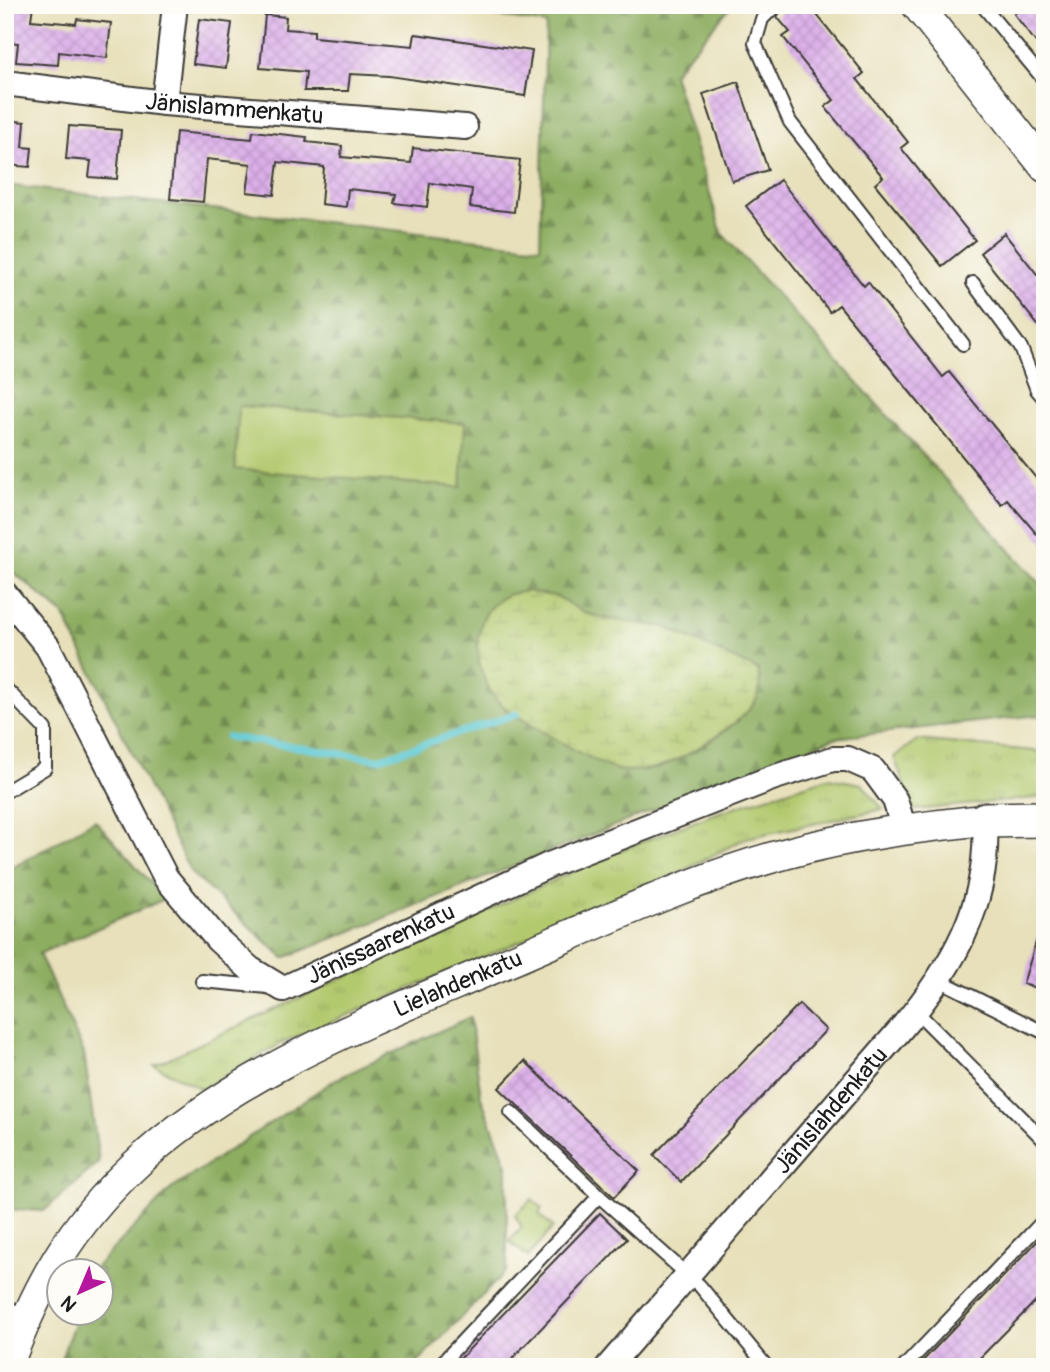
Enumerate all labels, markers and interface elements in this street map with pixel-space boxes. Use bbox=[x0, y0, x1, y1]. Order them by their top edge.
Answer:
street label: Jänislammenkatu bbox=[144, 87, 324, 131]
street label: Jänissaarenkatu bbox=[302, 897, 459, 991]
street label: Lielahdenkatu bbox=[389, 944, 527, 1024]
street label: Jänislahdenkatu bbox=[768, 1041, 894, 1180]
north arrow bbox=[46, 1256, 116, 1326]
text: N bbox=[56, 1290, 82, 1317]

